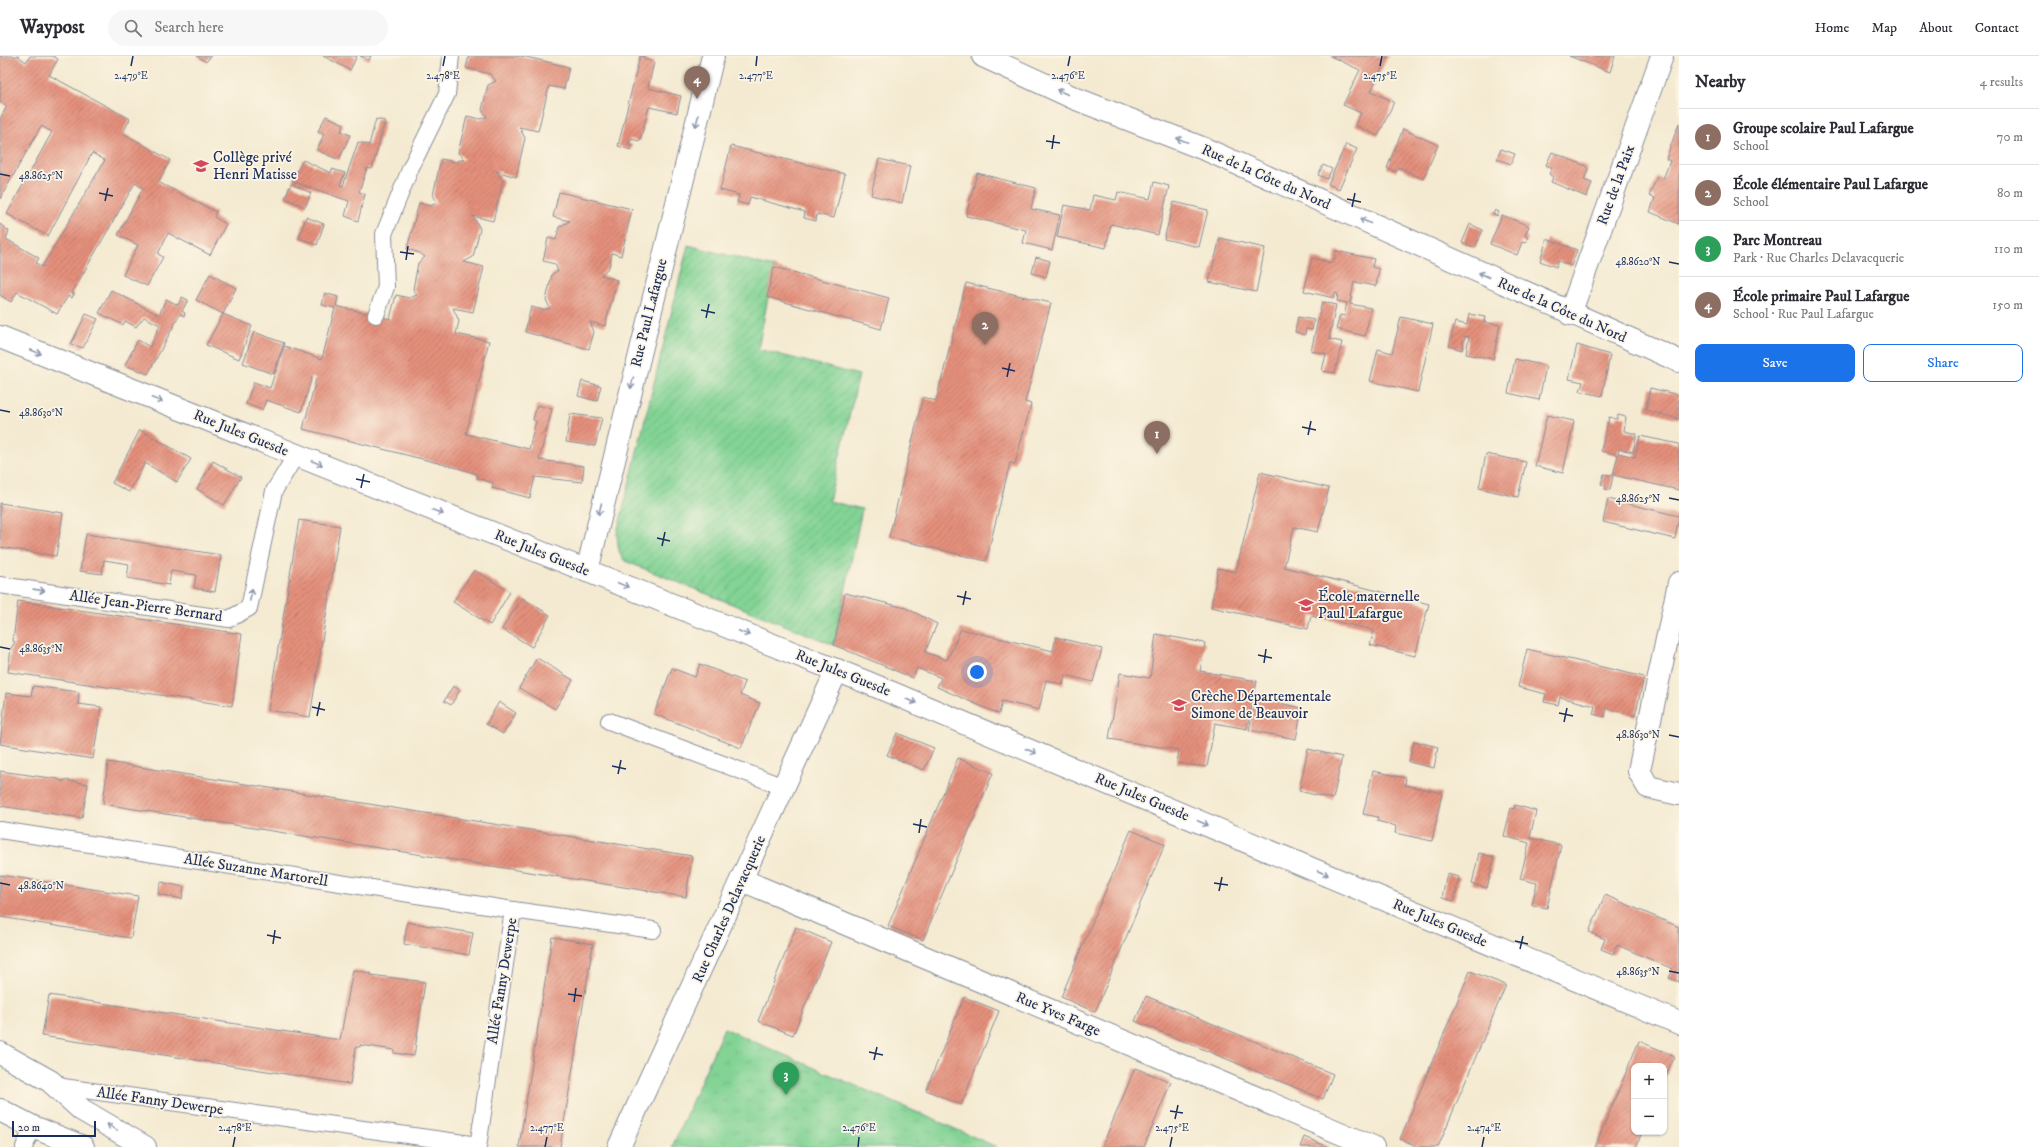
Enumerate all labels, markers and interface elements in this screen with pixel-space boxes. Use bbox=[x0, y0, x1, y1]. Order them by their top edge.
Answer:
search box bbox=[108, 10, 388, 46]
text: Waypost bbox=[20, 16, 84, 39]
icon: search bbox=[122, 17, 144, 39]
text: Search here bbox=[154, 18, 224, 37]
text: Home bbox=[1815, 19, 1849, 37]
text: Map bbox=[1871, 19, 1897, 37]
text: About bbox=[1919, 19, 1953, 37]
text: Contact bbox=[1975, 19, 2019, 37]
pin: 4 bbox=[684, 66, 710, 99]
text: 2.479°E bbox=[114, 70, 148, 82]
text: 2.478°E bbox=[426, 70, 460, 82]
text: 2.477°E bbox=[739, 70, 773, 82]
text: 2.476°E bbox=[1051, 70, 1085, 82]
text: 2.475°E bbox=[1363, 70, 1397, 82]
text: Nearby bbox=[1695, 71, 1745, 93]
text: 4 results bbox=[1980, 74, 2023, 90]
one-way arrow bbox=[1056, 88, 1068, 95]
one-way arrow bbox=[692, 114, 700, 127]
text: Groupe scolaire Paul Lafargue bbox=[1733, 119, 1914, 138]
text: 1 bbox=[1706, 129, 1710, 145]
text: 70 m bbox=[1997, 129, 2023, 145]
one-way arrow bbox=[1177, 136, 1189, 144]
text: School bbox=[1733, 138, 1769, 154]
street label: Rue de la Côte du Nord bbox=[1198, 140, 1334, 214]
street label: Rue de la Paix bbox=[1593, 142, 1640, 228]
place label: Collège privé Henri Matisse bbox=[213, 148, 297, 184]
school or university icon: Collège privé Henri Matisse bbox=[192, 157, 210, 175]
text: 48.8625°N bbox=[19, 170, 63, 182]
text: École élémentaire Paul Lafargue bbox=[1733, 175, 1928, 194]
text: 2 bbox=[1705, 185, 1711, 201]
text: 80 m bbox=[1997, 185, 2023, 201]
text: School bbox=[1733, 194, 1769, 210]
one-way arrow bbox=[1360, 217, 1372, 225]
text: Parc Montreau bbox=[1733, 231, 1822, 250]
text: 3 bbox=[1706, 241, 1710, 257]
text: 110 m bbox=[1994, 241, 2023, 257]
text: Park · Rue Charles Delavacquerie bbox=[1733, 250, 1904, 266]
text: 48.8620°N bbox=[1615, 256, 1661, 268]
street label: Rue Paul Lafargue bbox=[626, 257, 672, 369]
one-way arrow bbox=[1478, 271, 1490, 278]
street label: Rue de la Côte du Nord bbox=[1494, 273, 1630, 347]
text: École primaire Paul Lafargue bbox=[1733, 287, 1909, 306]
text: 4 bbox=[1704, 297, 1712, 313]
text: 150 m bbox=[1992, 297, 2023, 313]
text: School · Rue Paul Lafargue bbox=[1733, 306, 1874, 322]
pin: 2 bbox=[972, 312, 998, 345]
button: Save bbox=[1695, 344, 1855, 382]
button: Share bbox=[1863, 344, 2023, 382]
one-way arrow bbox=[30, 348, 42, 356]
one-way arrow bbox=[627, 376, 635, 389]
one-way arrow bbox=[151, 396, 163, 404]
street label: Rue Jules Guesde bbox=[191, 405, 291, 461]
text: 48.8630°N bbox=[19, 407, 63, 419]
pin: 1 bbox=[1144, 421, 1170, 454]
one-way arrow bbox=[310, 460, 322, 468]
text: 48.8625°N bbox=[1616, 493, 1660, 505]
one-way arrow bbox=[596, 502, 604, 515]
one-way arrow bbox=[431, 508, 443, 516]
street label: Rue Jules Guesde bbox=[492, 525, 592, 581]
one-way arrow bbox=[616, 582, 628, 589]
one-way arrow bbox=[32, 586, 45, 594]
street label: Allée Jean-Pierre Bernard bbox=[68, 586, 224, 626]
place label: École maternelle Paul Lafargue bbox=[1318, 587, 1420, 623]
one-way arrow bbox=[248, 589, 256, 602]
school or university icon: École maternelle Paul Lafargue bbox=[1297, 596, 1315, 614]
one-way arrow bbox=[737, 630, 749, 637]
text: 48.8635°N bbox=[19, 643, 63, 655]
street label: Rue Jules Guesde bbox=[793, 645, 893, 701]
your location bbox=[967, 662, 987, 682]
place label: Crèche Départementale Simone de Beauvoir bbox=[1191, 687, 1331, 723]
school or university icon: Crèche Départementale Simone de Beauvoir bbox=[1170, 696, 1188, 714]
one-way arrow bbox=[905, 698, 917, 705]
text: 48.8630°N bbox=[1616, 729, 1660, 741]
one-way arrow bbox=[1025, 748, 1037, 755]
street label: Rue Jules Guesde bbox=[1092, 768, 1192, 826]
one-way arrow bbox=[1196, 820, 1208, 827]
street label: Rue Charles Delavacquerie bbox=[688, 832, 770, 986]
street label: Allée Suzanne Martorell bbox=[183, 849, 330, 891]
one-way arrow bbox=[1316, 870, 1328, 878]
text: 48.8640°N bbox=[18, 880, 64, 892]
street label: Rue Jules Guesde bbox=[1390, 894, 1490, 952]
street label: Allée Fanny Dewerpe bbox=[483, 916, 521, 1046]
text: 48.8635°N bbox=[1616, 966, 1660, 978]
street label: Rue Yves Farge bbox=[1013, 988, 1103, 1040]
pin: 3 bbox=[773, 1062, 799, 1095]
map controls bbox=[1631, 1063, 1667, 1135]
button: + bbox=[1631, 1063, 1667, 1099]
street label: Allée Fanny Dewerpe bbox=[95, 1083, 225, 1119]
button: − bbox=[1631, 1099, 1667, 1135]
scale bar bbox=[12, 1119, 96, 1138]
text: 20 m bbox=[18, 1121, 40, 1135]
text: 2.478°E bbox=[218, 1122, 252, 1134]
text: 2.477°E bbox=[530, 1122, 564, 1134]
text: 2.476°E bbox=[842, 1122, 876, 1134]
text: 2.475°E bbox=[1155, 1122, 1189, 1134]
text: 2.474°E bbox=[1467, 1122, 1501, 1134]
one-way arrow bbox=[107, 1123, 118, 1131]

